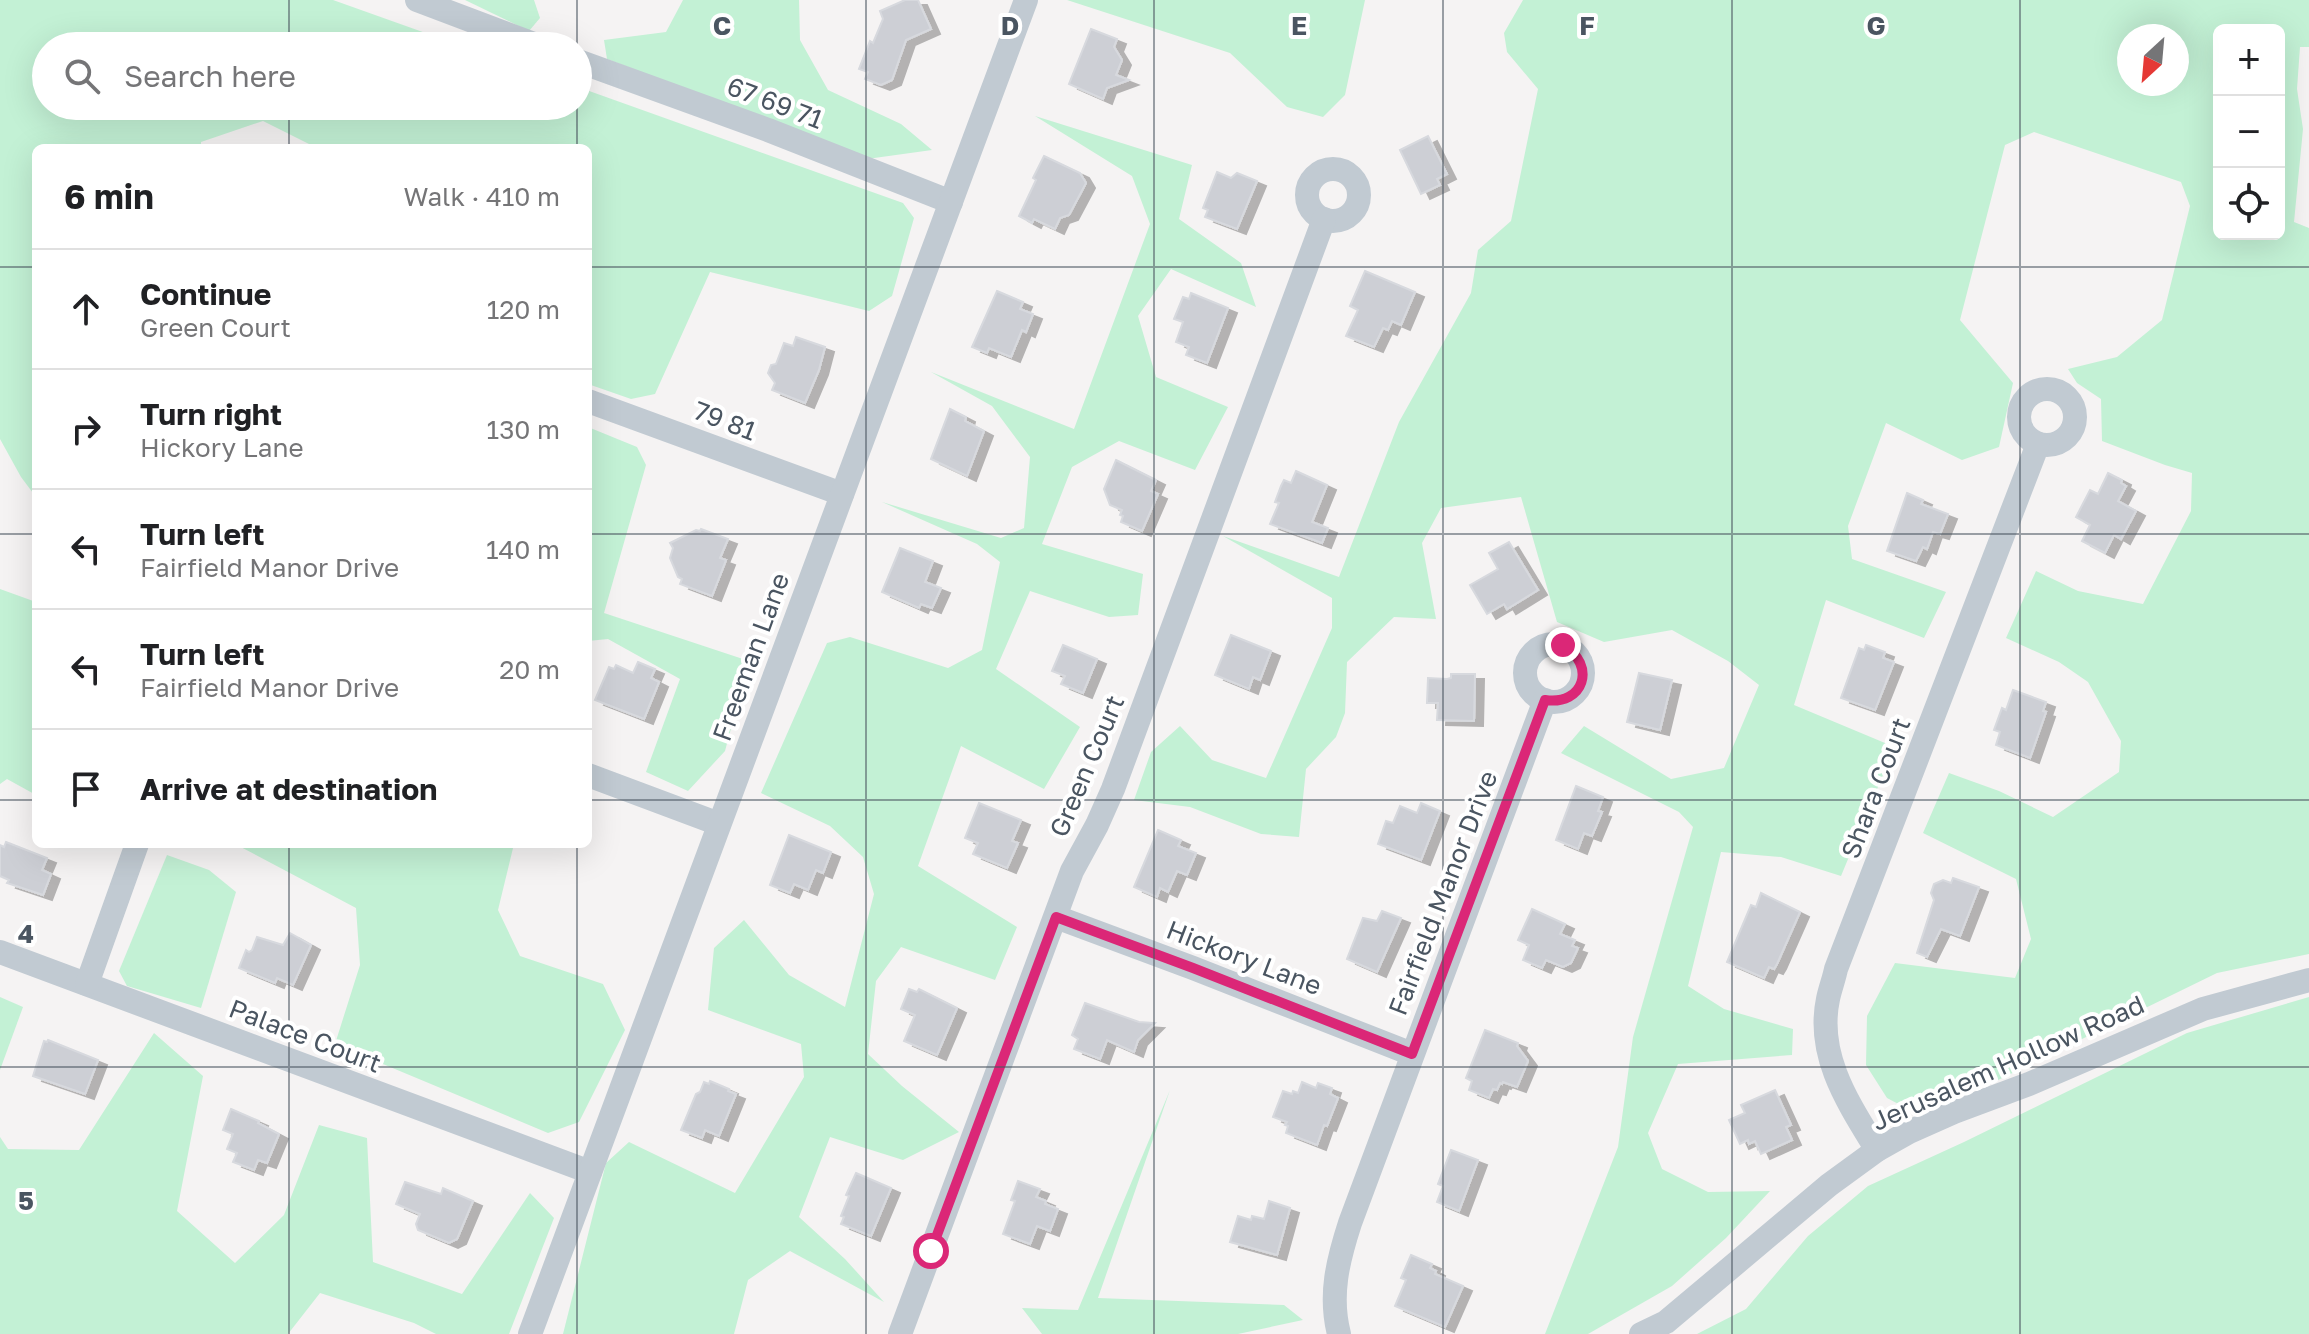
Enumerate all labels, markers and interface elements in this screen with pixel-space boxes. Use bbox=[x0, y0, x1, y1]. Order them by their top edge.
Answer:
text: C bbox=[713, 10, 731, 41]
text: D bbox=[1001, 10, 1019, 41]
text: E bbox=[1291, 10, 1307, 41]
text: F bbox=[1579, 10, 1595, 41]
text: G bbox=[1866, 10, 1886, 41]
north arrow bbox=[2117, 24, 2189, 96]
map controls bbox=[2213, 24, 2285, 240]
button: + bbox=[2213, 24, 2285, 96]
search box bbox=[32, 32, 592, 120]
icon: search bbox=[60, 54, 104, 98]
text: Search here bbox=[124, 58, 296, 94]
street label: 67 69 71 bbox=[723, 70, 828, 135]
button: − bbox=[2213, 96, 2285, 168]
button: locate bbox=[2213, 168, 2285, 240]
text: 6 min bbox=[64, 176, 154, 216]
text: Walk · 410 m bbox=[403, 181, 560, 212]
text: Continue bbox=[140, 276, 271, 312]
icon: ahead bbox=[64, 287, 108, 331]
text: 120 m bbox=[487, 294, 560, 325]
text: Green Court bbox=[140, 312, 291, 343]
street label: 79 81 bbox=[690, 395, 761, 447]
text: Turn right bbox=[140, 396, 282, 432]
icon: right bbox=[64, 407, 108, 451]
text: 130 m bbox=[487, 414, 560, 445]
text: Hickory Lane bbox=[140, 432, 304, 463]
text: Turn left bbox=[140, 516, 265, 552]
icon: left bbox=[64, 527, 108, 571]
text: 140 m bbox=[486, 534, 560, 565]
text: Fairfield Manor Drive bbox=[140, 552, 399, 583]
street label: Freeman Lane bbox=[706, 569, 795, 745]
route end bbox=[1545, 627, 1581, 663]
text: Turn left bbox=[140, 636, 265, 672]
icon: left bbox=[64, 647, 108, 691]
text: 20 m bbox=[499, 654, 560, 685]
text: Fairfield Manor Drive bbox=[140, 672, 399, 703]
street label: Green Court bbox=[1043, 690, 1130, 841]
street label: Shara Court bbox=[1834, 713, 1917, 863]
street label: Fairfield Manor Drive bbox=[1382, 766, 1503, 1019]
icon: arrive bbox=[64, 767, 108, 811]
text: Arrive at destination bbox=[140, 771, 437, 807]
street label: Hickory Lane bbox=[1162, 914, 1326, 1001]
text: 4 bbox=[18, 918, 34, 949]
street label: Jerusalem Hollow Road bbox=[1867, 988, 2149, 1137]
street label: Palace Court bbox=[225, 992, 386, 1079]
text: 5 bbox=[18, 1185, 34, 1216]
route start bbox=[913, 1233, 949, 1269]

